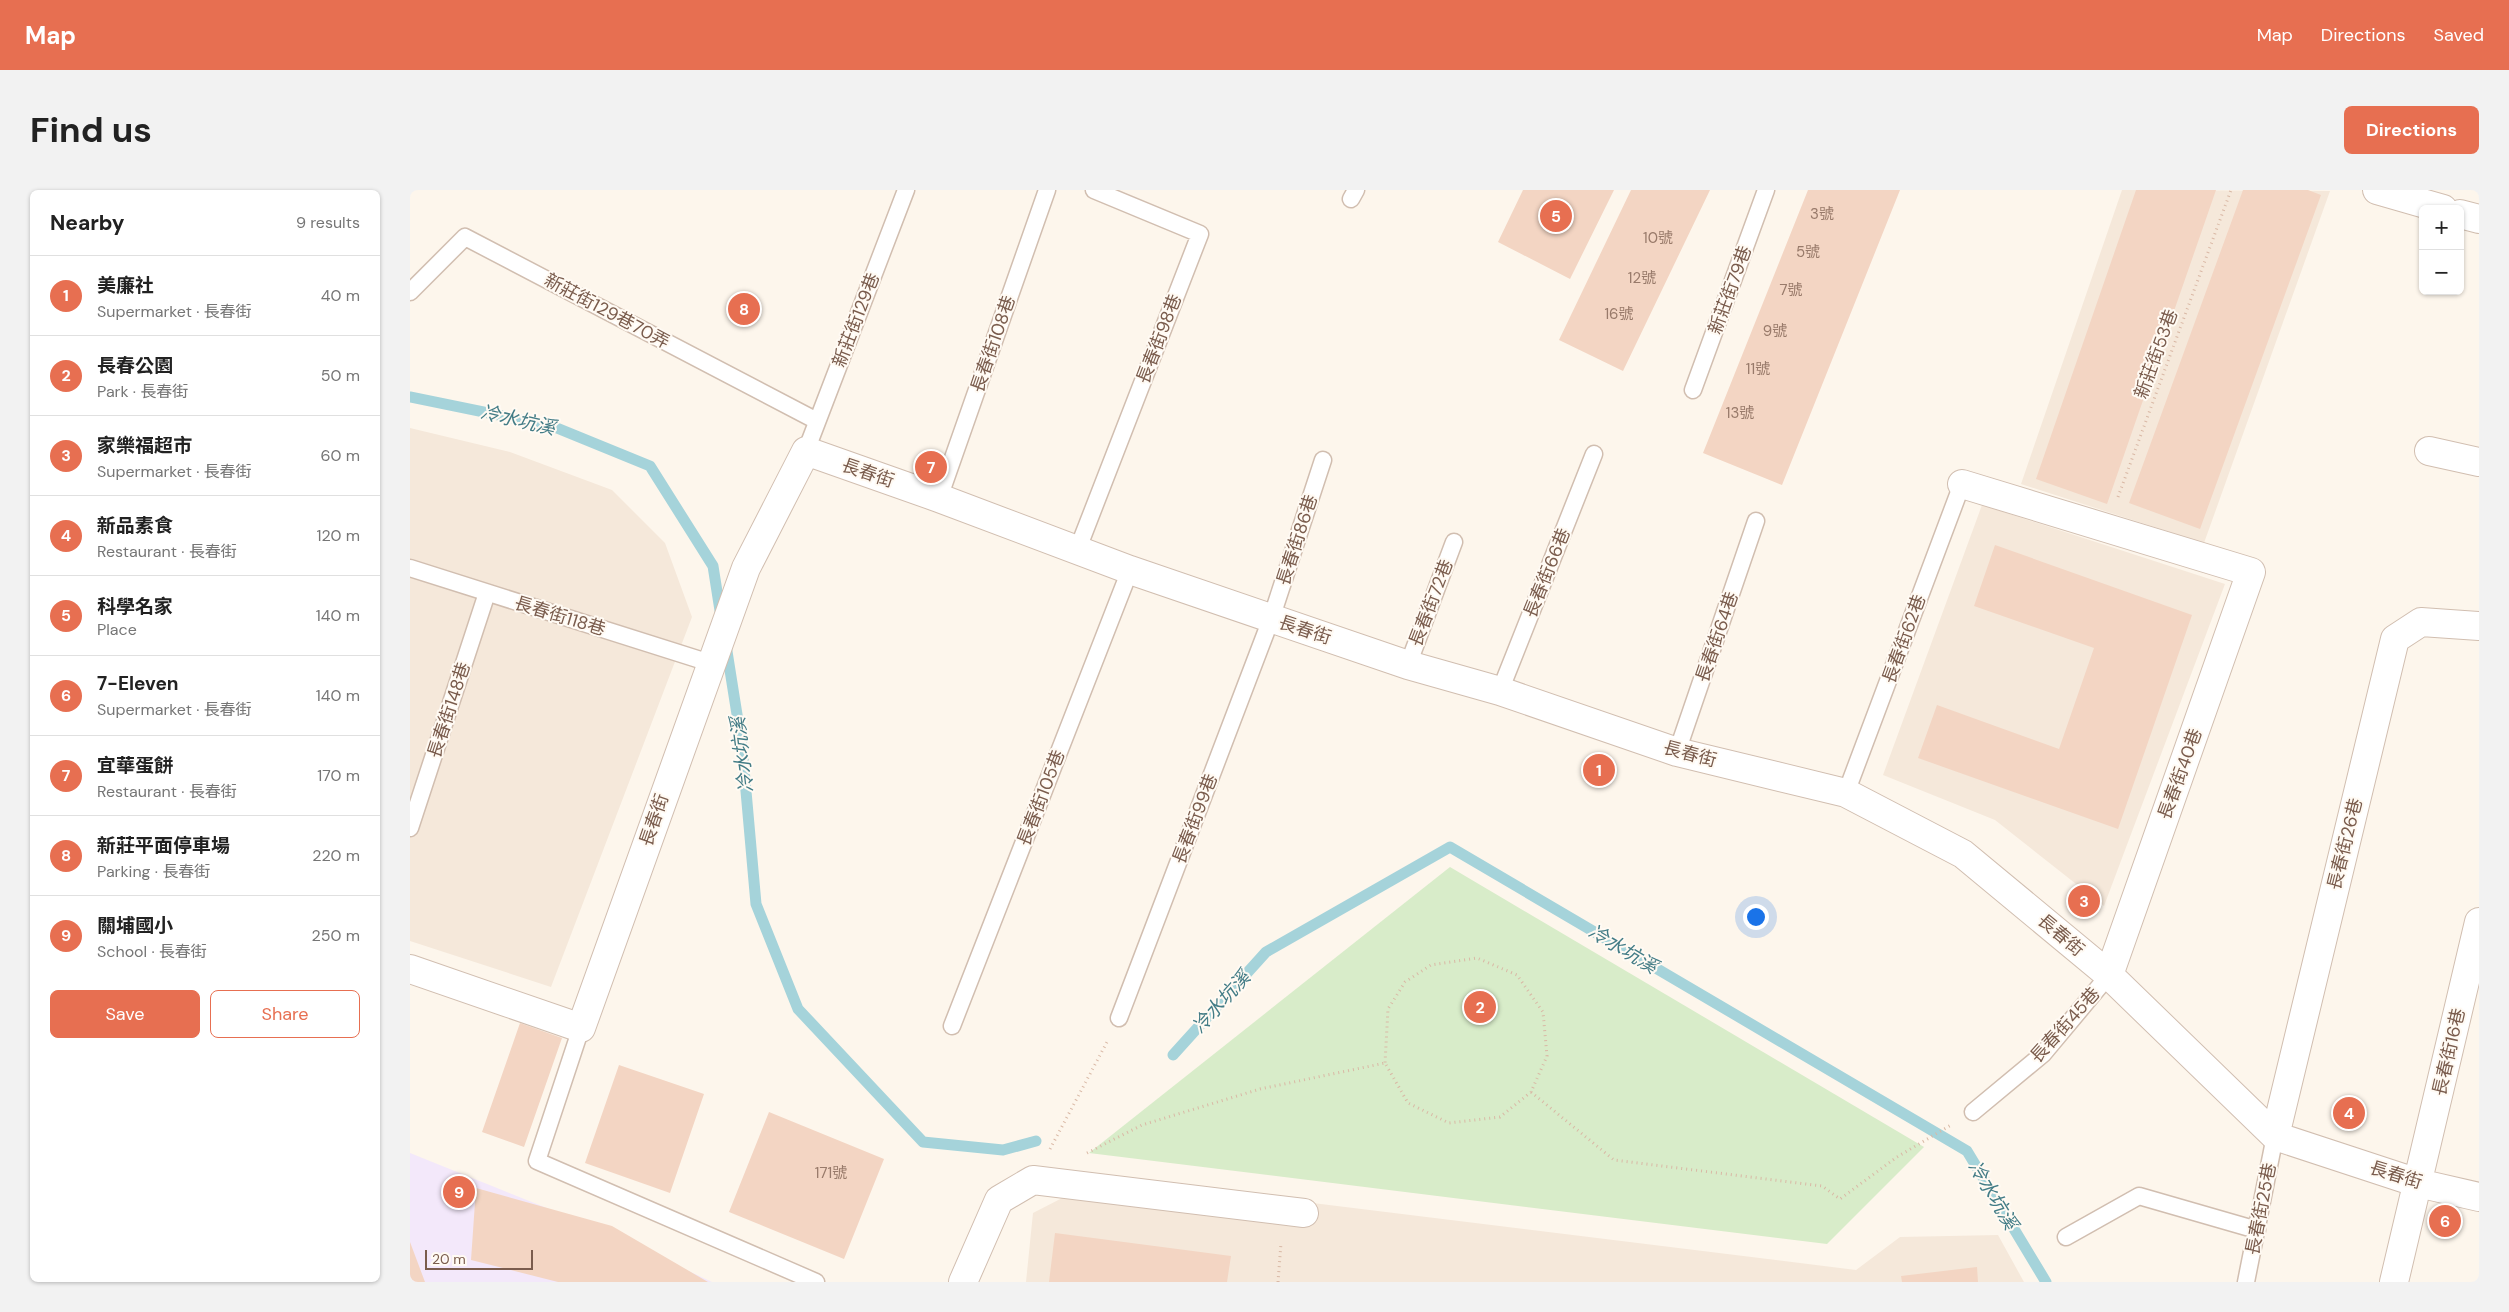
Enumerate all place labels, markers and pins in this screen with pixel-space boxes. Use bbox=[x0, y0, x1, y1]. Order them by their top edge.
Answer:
pin: 5 bbox=[1540, 197, 1572, 235]
pin: 8 bbox=[728, 290, 760, 328]
pin: 7 bbox=[915, 448, 947, 486]
pin: 1 bbox=[1583, 751, 1615, 789]
pin: 3 bbox=[2068, 882, 2100, 920]
pin: 2 bbox=[1464, 988, 1496, 1026]
pin: 4 bbox=[2333, 1094, 2365, 1132]
pin: 9 bbox=[443, 1173, 475, 1211]
pin: 6 bbox=[2429, 1202, 2461, 1240]

